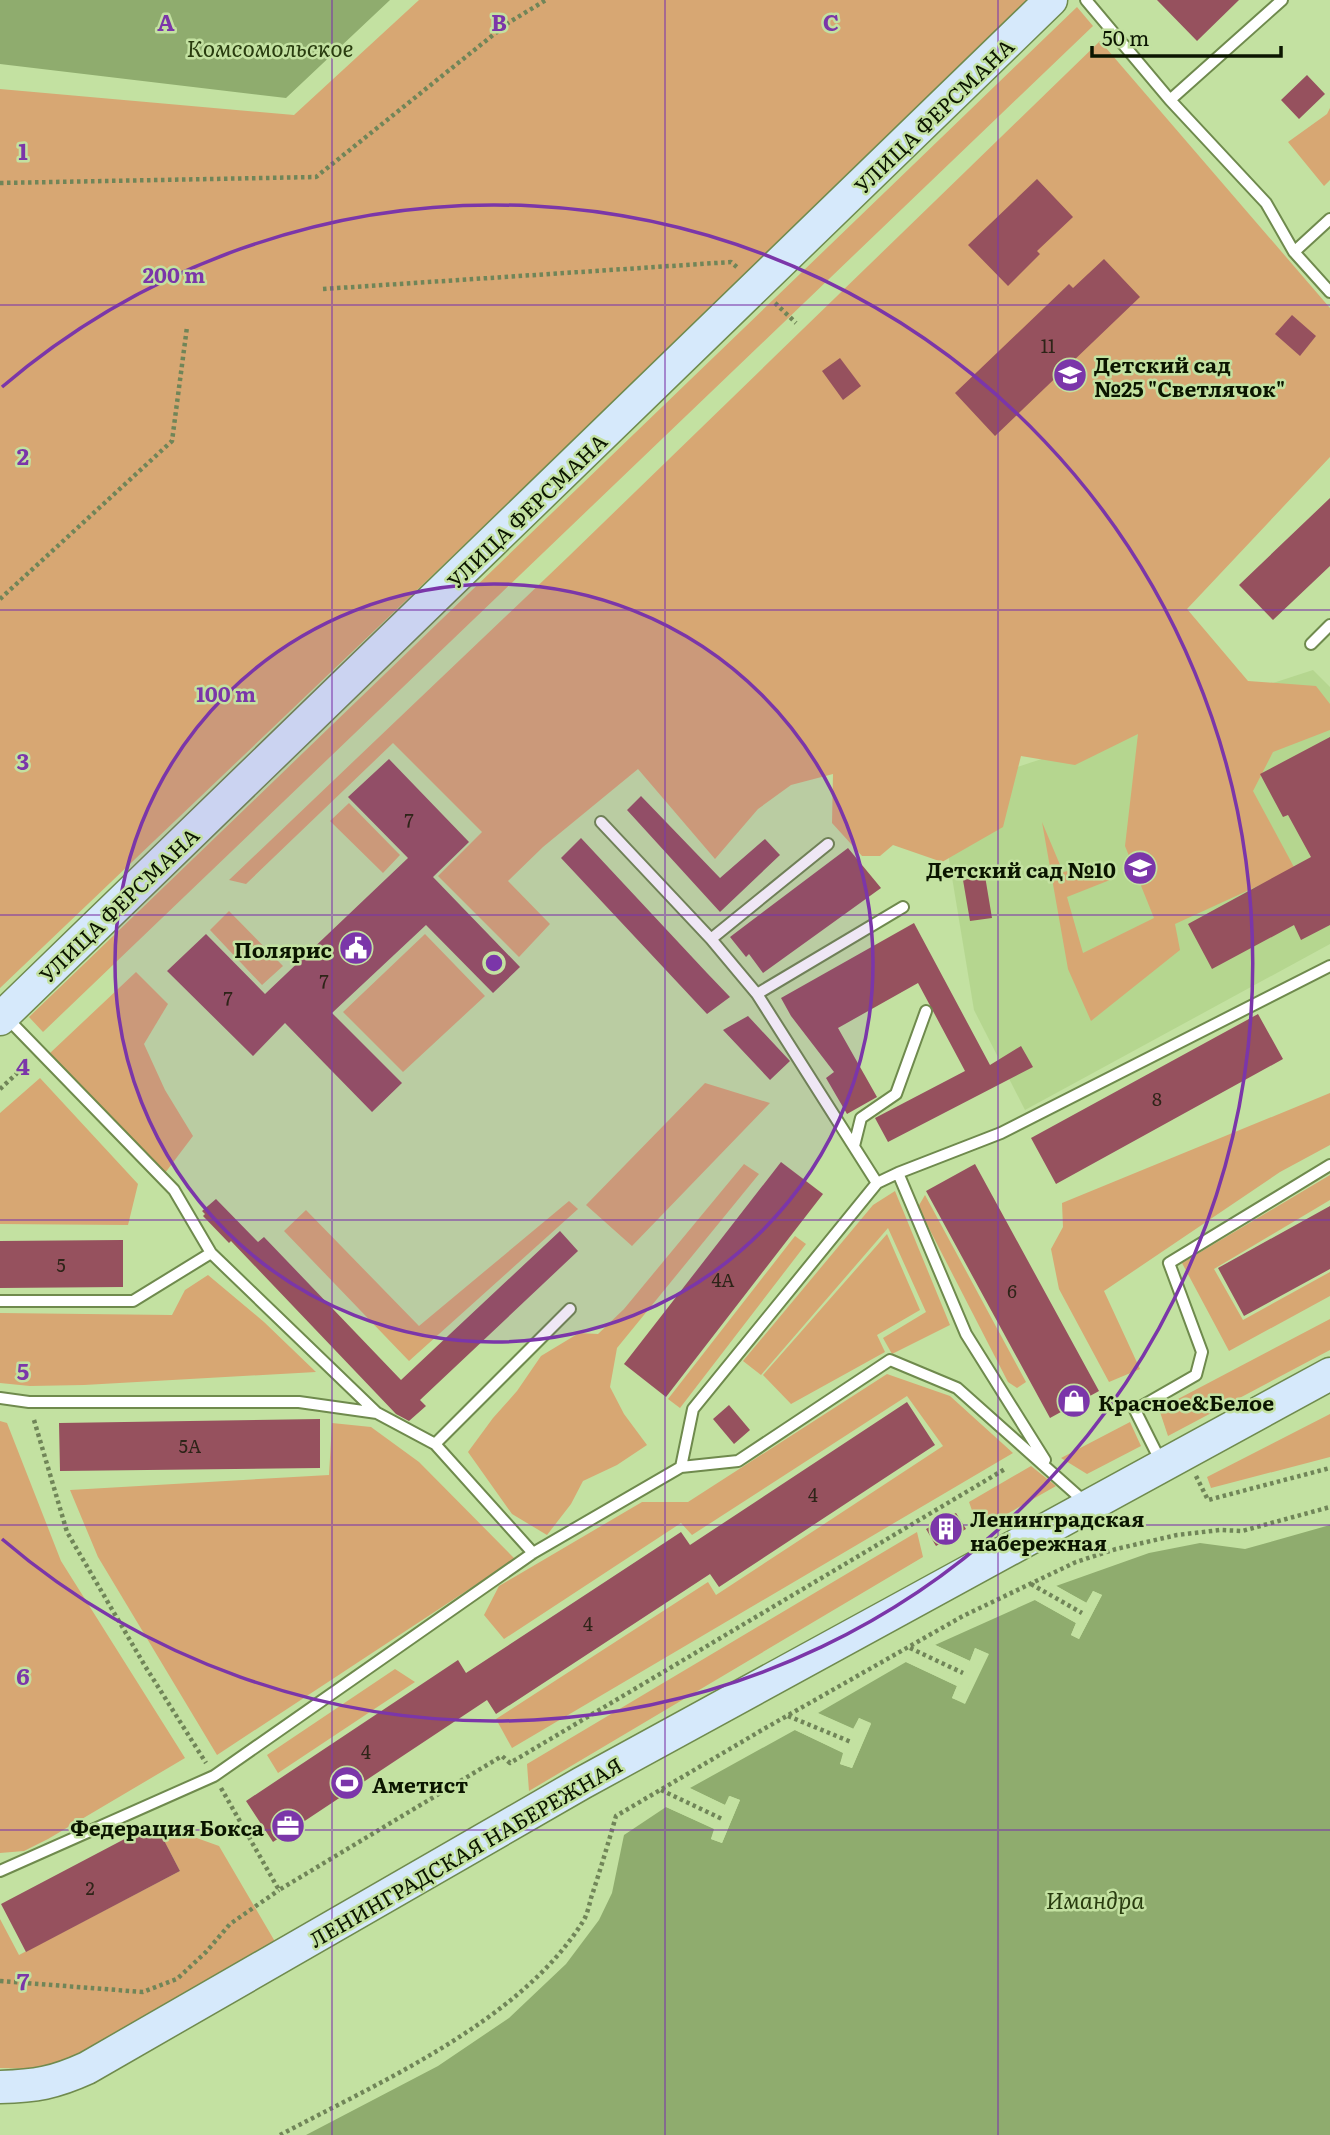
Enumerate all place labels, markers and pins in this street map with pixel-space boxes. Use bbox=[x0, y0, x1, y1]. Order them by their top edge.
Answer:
place label: Детский сад №25 "Светлячок" bbox=[1094, 348, 1285, 403]
school or university icon: Детский сад №25 "Светлячок" bbox=[1051, 356, 1089, 394]
school or university icon: Детский сад №10 bbox=[1121, 849, 1159, 887]
place label: Детский сад №10 bbox=[926, 853, 1116, 884]
public building icon: Полярис bbox=[337, 929, 375, 967]
place label: Полярис bbox=[234, 933, 332, 964]
centre of rings bbox=[482, 951, 506, 975]
shop icon: Красное&Белое bbox=[1055, 1382, 1093, 1420]
place label: Красное&Белое bbox=[1098, 1386, 1274, 1417]
place label: Ленинградская набережная bbox=[970, 1502, 1144, 1557]
building icon: Ленинградская набережная bbox=[927, 1510, 965, 1548]
sports icon: Аметист bbox=[328, 1764, 366, 1802]
place label: Аметист bbox=[372, 1768, 468, 1799]
office icon: Федерация Бокса bbox=[269, 1807, 307, 1845]
place label: Федерация Бокса bbox=[70, 1811, 265, 1842]

